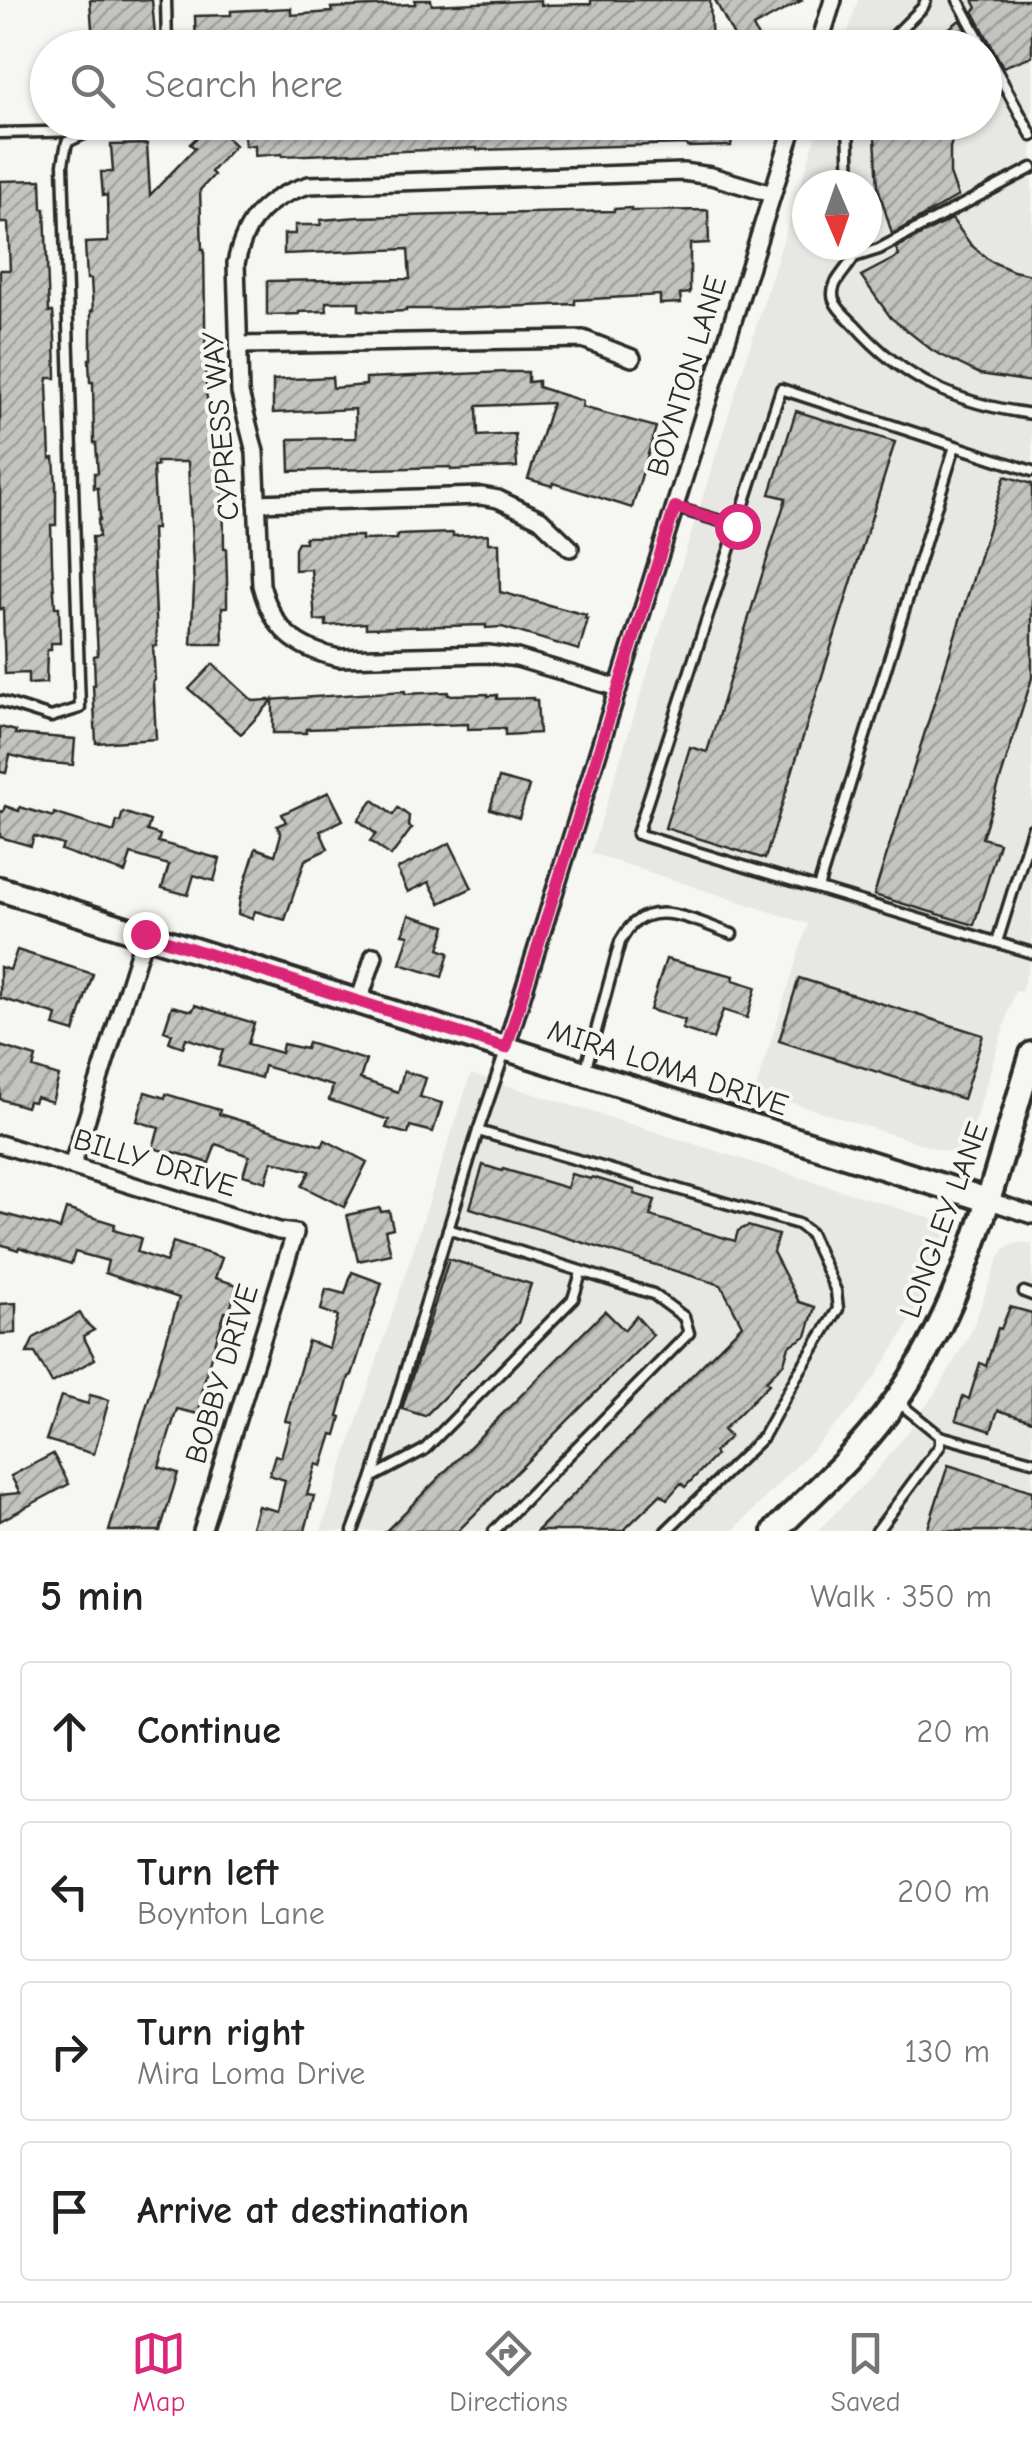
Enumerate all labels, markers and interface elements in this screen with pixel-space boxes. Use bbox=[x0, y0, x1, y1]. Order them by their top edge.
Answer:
search box bbox=[30, 30, 1002, 140]
icon: search bbox=[65, 58, 120, 113]
text: Search here bbox=[145, 63, 343, 107]
north arrow bbox=[792, 170, 882, 260]
street label: BOYNTON LANE bbox=[640, 272, 734, 480]
street label: CYPRESS WAY bbox=[195, 330, 247, 522]
route start bbox=[715, 504, 761, 550]
route end bbox=[123, 912, 169, 958]
street label: MIRA LOMA DRIVE bbox=[543, 1013, 793, 1123]
street label: LONGLEY LANE bbox=[892, 1117, 996, 1323]
street label: BILLY DRIVE bbox=[69, 1122, 241, 1204]
street label: BOBBY DRIVE bbox=[178, 1280, 266, 1468]
text: 5 min bbox=[40, 1572, 144, 1621]
text: Walk · 350 m bbox=[810, 1578, 992, 1615]
icon: ahead bbox=[42, 1704, 97, 1759]
text: Continue bbox=[137, 1709, 281, 1753]
text: 20 m bbox=[917, 1713, 990, 1750]
text: Turn left bbox=[137, 1851, 278, 1895]
icon: left bbox=[42, 1864, 97, 1919]
text: 200 m bbox=[897, 1873, 990, 1910]
text: Boynton Lane bbox=[137, 1895, 325, 1932]
text: Turn right bbox=[137, 2011, 304, 2055]
icon: right bbox=[42, 2024, 97, 2079]
text: 130 m bbox=[904, 2033, 990, 2070]
text: Mira Loma Drive bbox=[137, 2055, 365, 2092]
icon: arrive bbox=[42, 2184, 97, 2239]
text: Arrive at destination bbox=[137, 2189, 469, 2233]
tab: Map bbox=[131, 2326, 186, 2418]
tab: Directions bbox=[449, 2326, 568, 2418]
tab: Saved bbox=[831, 2326, 901, 2418]

